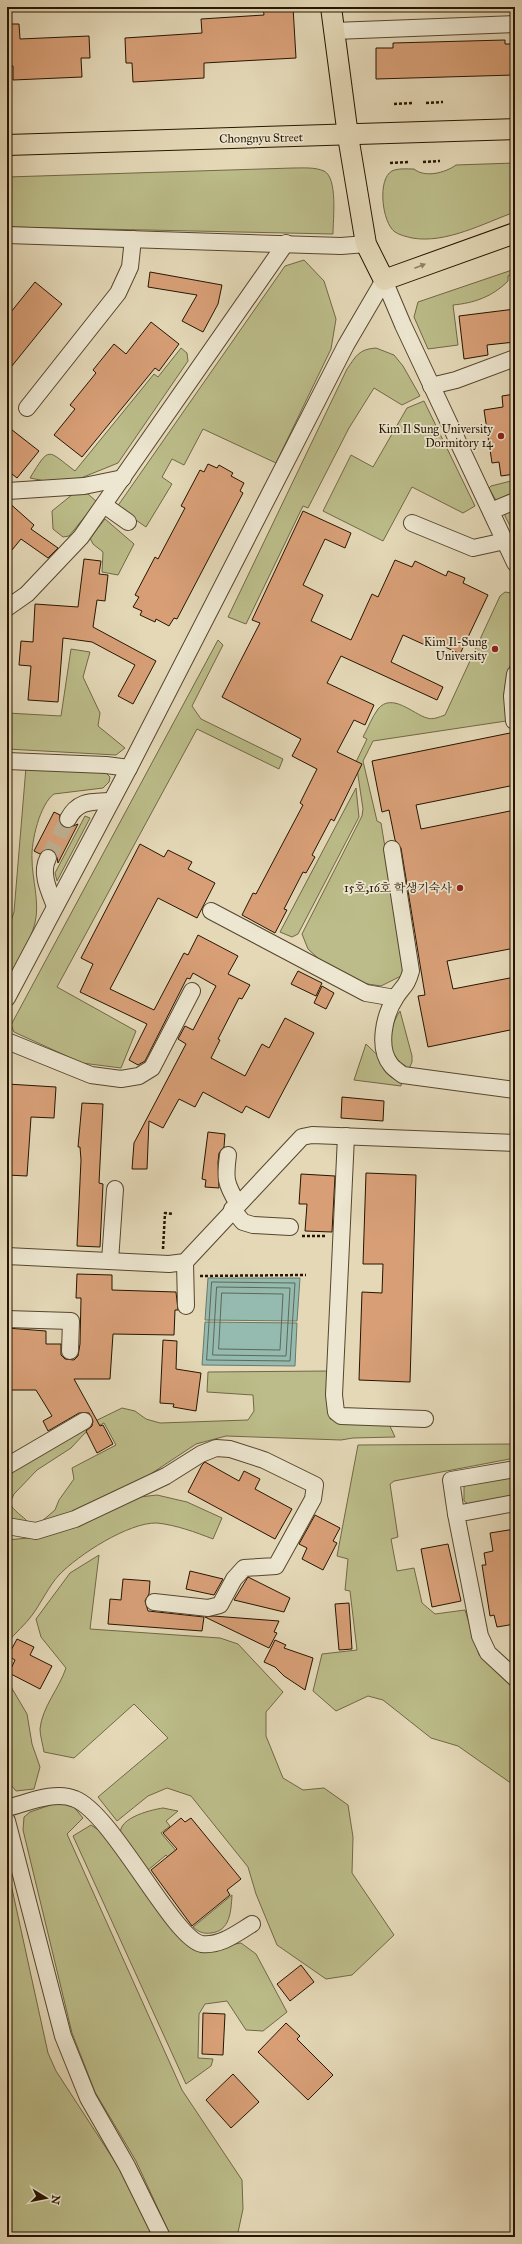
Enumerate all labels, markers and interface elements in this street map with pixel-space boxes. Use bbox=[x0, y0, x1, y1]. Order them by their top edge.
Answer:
street label: Chongnyu Street bbox=[219, 130, 304, 147]
one-way arrow bbox=[415, 262, 427, 268]
place label: Kim Il Sung University Dormitory 14 bbox=[378, 422, 493, 450]
marker: Kim Il Sung University Dormitory 14 bbox=[496, 431, 506, 441]
place label: Kim Il-Sung University bbox=[424, 635, 487, 663]
marker: Kim Il-Sung University bbox=[490, 644, 500, 654]
place label: 15호,16호 학생기숙사 bbox=[344, 881, 452, 895]
marker: 15호,16호 학생기숙사 bbox=[455, 883, 465, 893]
north arrow bbox=[26, 2178, 66, 2218]
text: N bbox=[48, 2194, 63, 2206]

